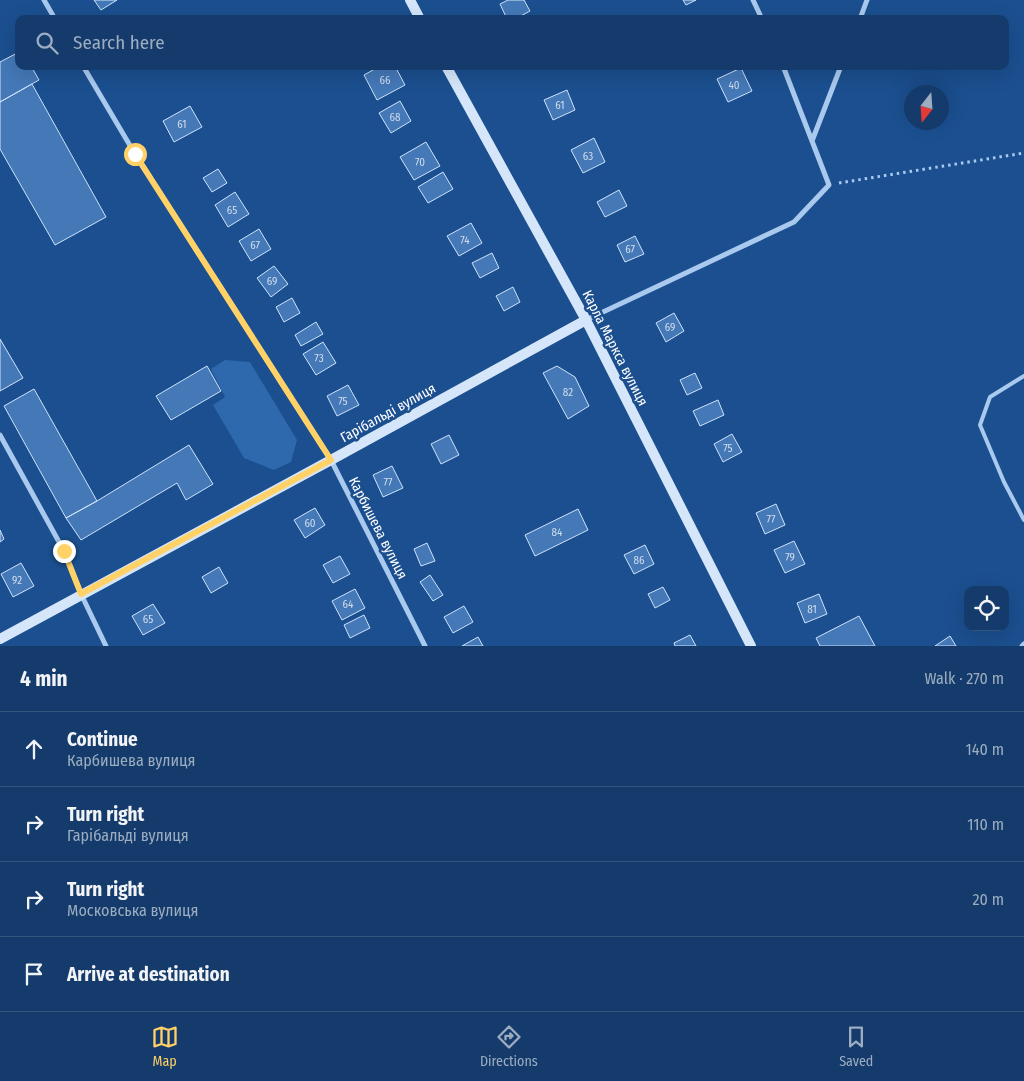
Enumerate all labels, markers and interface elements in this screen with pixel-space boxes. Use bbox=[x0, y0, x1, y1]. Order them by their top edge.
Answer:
search box bbox=[15, 15, 1009, 70]
icon: search bbox=[33, 29, 61, 57]
text: Search here bbox=[73, 31, 165, 54]
house number: 66 bbox=[380, 74, 391, 87]
house number: 40 bbox=[728, 79, 740, 92]
north arrow bbox=[904, 85, 949, 130]
house number: 61 bbox=[555, 99, 565, 112]
house number: 68 bbox=[390, 111, 401, 124]
house number: 61 bbox=[177, 118, 187, 131]
route start bbox=[124, 143, 147, 166]
house number: 63 bbox=[583, 150, 593, 163]
house number: 70 bbox=[415, 156, 425, 169]
house number: 65 bbox=[227, 204, 237, 217]
house number: 74 bbox=[460, 234, 470, 247]
house number: 67 bbox=[250, 239, 260, 252]
house number: 67 bbox=[625, 243, 635, 256]
house number: 69 bbox=[267, 275, 277, 288]
street label: Карла Маркса вулиця bbox=[578, 287, 652, 409]
house number: 69 bbox=[665, 321, 675, 334]
house number: 73 bbox=[314, 352, 324, 365]
street label: Гарібальді вулиця bbox=[337, 380, 439, 446]
house number: 82 bbox=[563, 386, 573, 399]
house number: 75 bbox=[338, 395, 348, 408]
house number: 75 bbox=[723, 442, 733, 455]
street label: Карбишева вулиця bbox=[345, 474, 411, 582]
house number: 77 bbox=[384, 476, 393, 489]
house number: 77 bbox=[767, 513, 776, 526]
house number: 60 bbox=[304, 517, 316, 530]
house number: 84 bbox=[552, 526, 563, 539]
route end bbox=[53, 540, 76, 563]
house number: 79 bbox=[785, 551, 795, 564]
house number: 86 bbox=[634, 554, 645, 567]
house number: 92 bbox=[12, 574, 22, 587]
map controls bbox=[964, 586, 1009, 631]
button: locate bbox=[964, 586, 1009, 631]
house number: 64 bbox=[343, 598, 354, 611]
house number: 81 bbox=[807, 603, 817, 616]
house number: 65 bbox=[143, 613, 153, 626]
text: 4 min bbox=[20, 666, 68, 692]
text: Walk · 270 m bbox=[925, 669, 1004, 688]
text: Continue bbox=[67, 728, 138, 751]
icon: ahead bbox=[20, 735, 48, 763]
text: 140 m bbox=[966, 740, 1004, 759]
text: Карбишева вулиця bbox=[67, 751, 196, 770]
text: Turn right bbox=[67, 803, 144, 826]
icon: right bbox=[20, 810, 48, 838]
text: 110 m bbox=[967, 815, 1004, 834]
text: Гарібальді вулиця bbox=[67, 826, 189, 845]
text: Turn right bbox=[67, 878, 144, 901]
icon: right bbox=[20, 885, 48, 913]
text: 20 m bbox=[973, 890, 1004, 909]
text: Московська вулиця bbox=[67, 901, 199, 920]
icon: arrive bbox=[20, 960, 48, 988]
text: Arrive at destination bbox=[67, 963, 230, 986]
tab: Map bbox=[151, 1023, 179, 1070]
tab: Directions bbox=[480, 1023, 538, 1070]
tab: Saved bbox=[839, 1023, 873, 1070]

